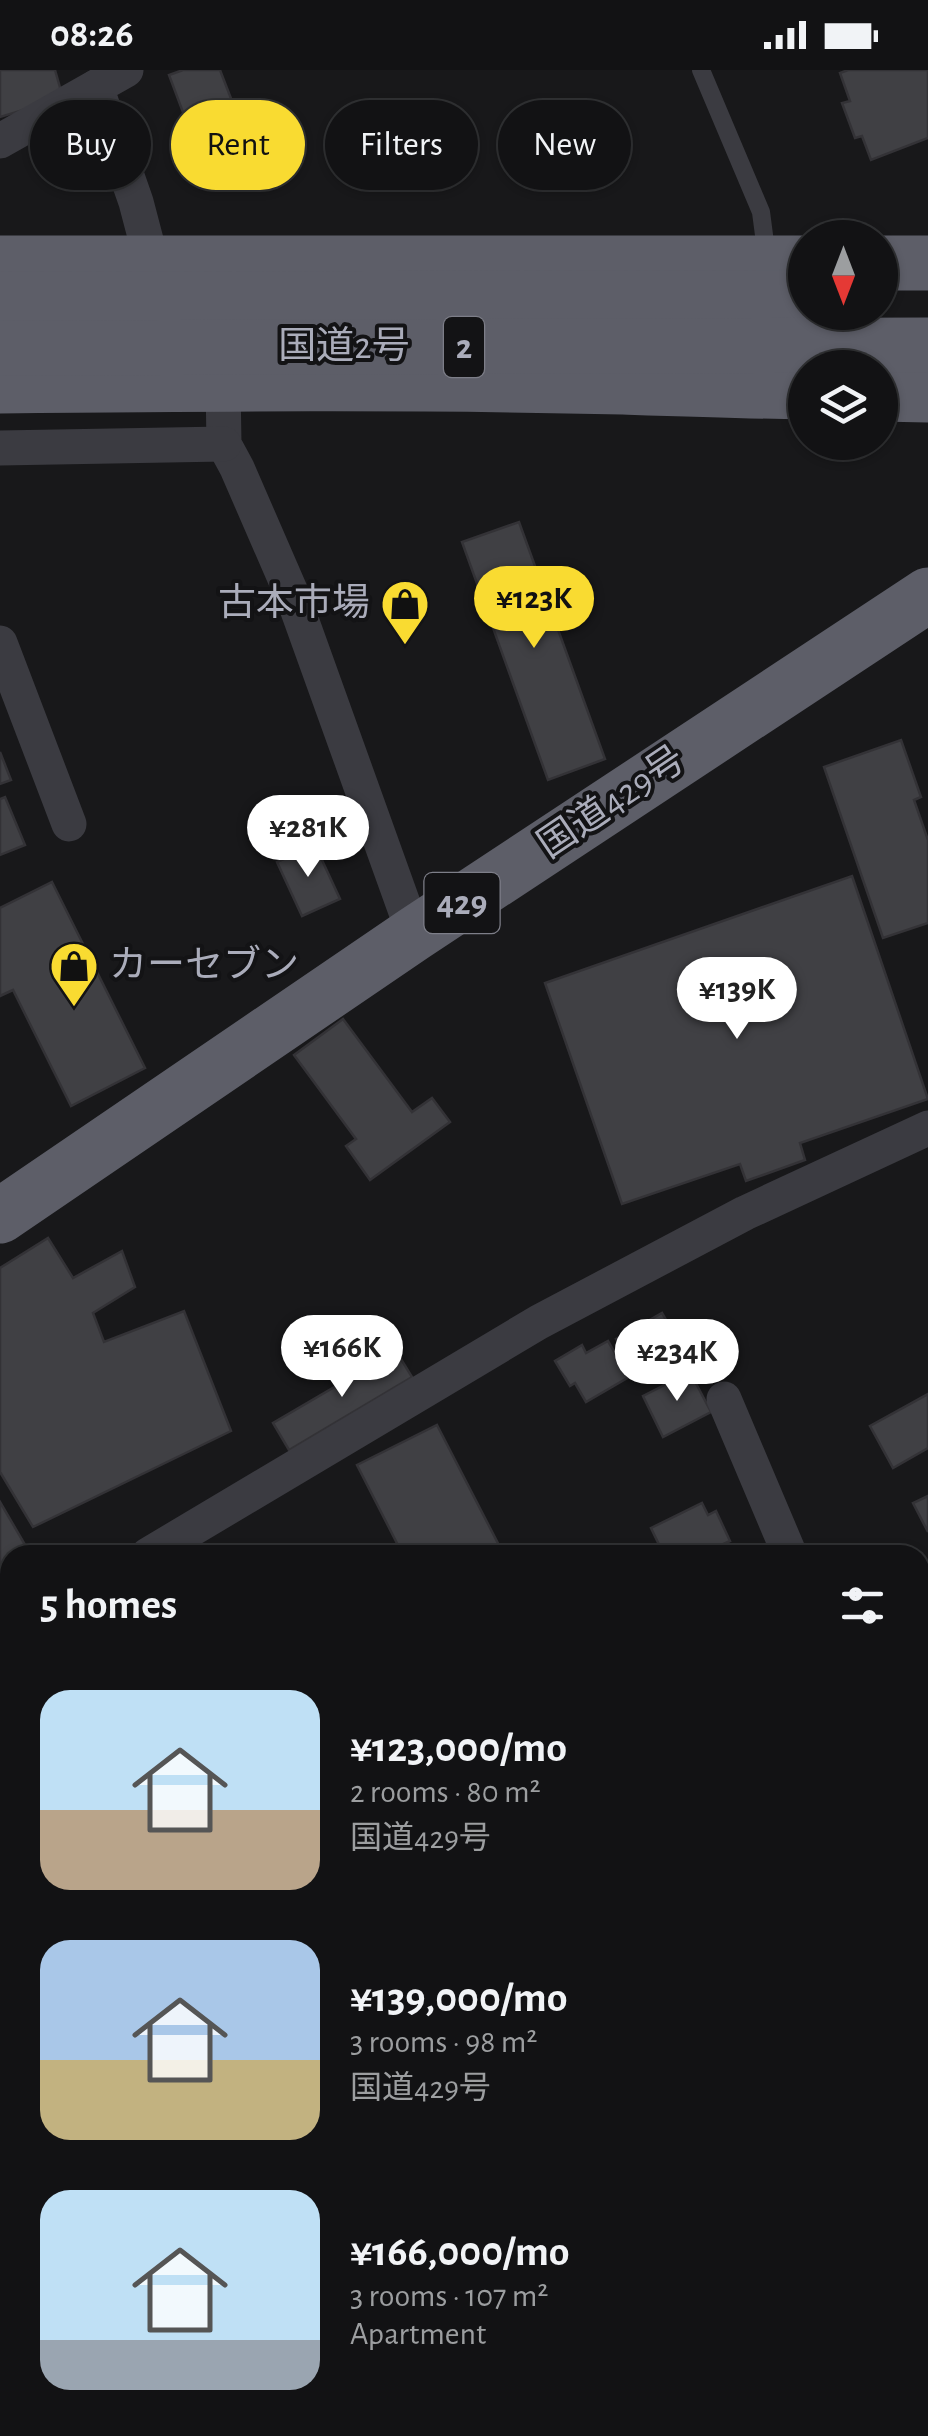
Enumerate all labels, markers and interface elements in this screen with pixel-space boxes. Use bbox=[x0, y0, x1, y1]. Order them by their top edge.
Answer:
text: 08:26 bbox=[50, 16, 134, 54]
chip: Buy bbox=[30, 100, 151, 190]
chip: Rent bbox=[171, 100, 305, 190]
chip: Filters bbox=[325, 100, 478, 190]
chip: New bbox=[498, 100, 631, 190]
north arrow bbox=[788, 220, 898, 330]
map controls bbox=[788, 220, 898, 460]
road number: 2 bbox=[444, 317, 484, 377]
street label: 国道2号 bbox=[278, 326, 410, 366]
button: layers bbox=[788, 350, 898, 460]
pin: ¥123K bbox=[464, 566, 604, 651]
shop icon: 古本市場 bbox=[379, 578, 431, 646]
place label: 古本市場 bbox=[218, 582, 370, 623]
text: ¥123K bbox=[496, 582, 572, 614]
street label: 国道429号 bbox=[531, 739, 692, 866]
pin: ¥281K bbox=[238, 795, 378, 880]
text: ¥281K bbox=[269, 811, 347, 843]
road number: 429 bbox=[424, 873, 500, 933]
shop icon: カーセブン bbox=[48, 940, 100, 1008]
place label: カーセブン bbox=[109, 944, 299, 985]
pin: ¥139K bbox=[667, 957, 807, 1042]
text: ¥139K bbox=[699, 973, 775, 1005]
pin: ¥166K bbox=[272, 1315, 412, 1400]
pin: ¥234K bbox=[607, 1319, 747, 1404]
text: ¥166K bbox=[303, 1331, 381, 1363]
text: ¥234K bbox=[637, 1335, 717, 1367]
icon: filters bbox=[835, 1578, 890, 1633]
text: 5 homes bbox=[40, 1584, 177, 1626]
text: ¥123,000/mo bbox=[350, 1727, 567, 1769]
icon: home bbox=[120, 1730, 240, 1850]
text: 2 rooms · 80 m² bbox=[350, 1776, 541, 1808]
text: 国道429号 bbox=[350, 1822, 491, 1854]
text: ¥139,000/mo bbox=[350, 1977, 567, 2019]
icon: home bbox=[120, 1980, 240, 2100]
text: 3 rooms · 98 m² bbox=[350, 2026, 537, 2058]
text: 国道429号 bbox=[350, 2072, 491, 2104]
icon: home bbox=[120, 2230, 240, 2350]
text: ¥166,000/mo bbox=[350, 2231, 570, 2273]
text: 3 rooms · 107 m² bbox=[350, 2280, 549, 2312]
text: Apartment bbox=[350, 2318, 486, 2350]

